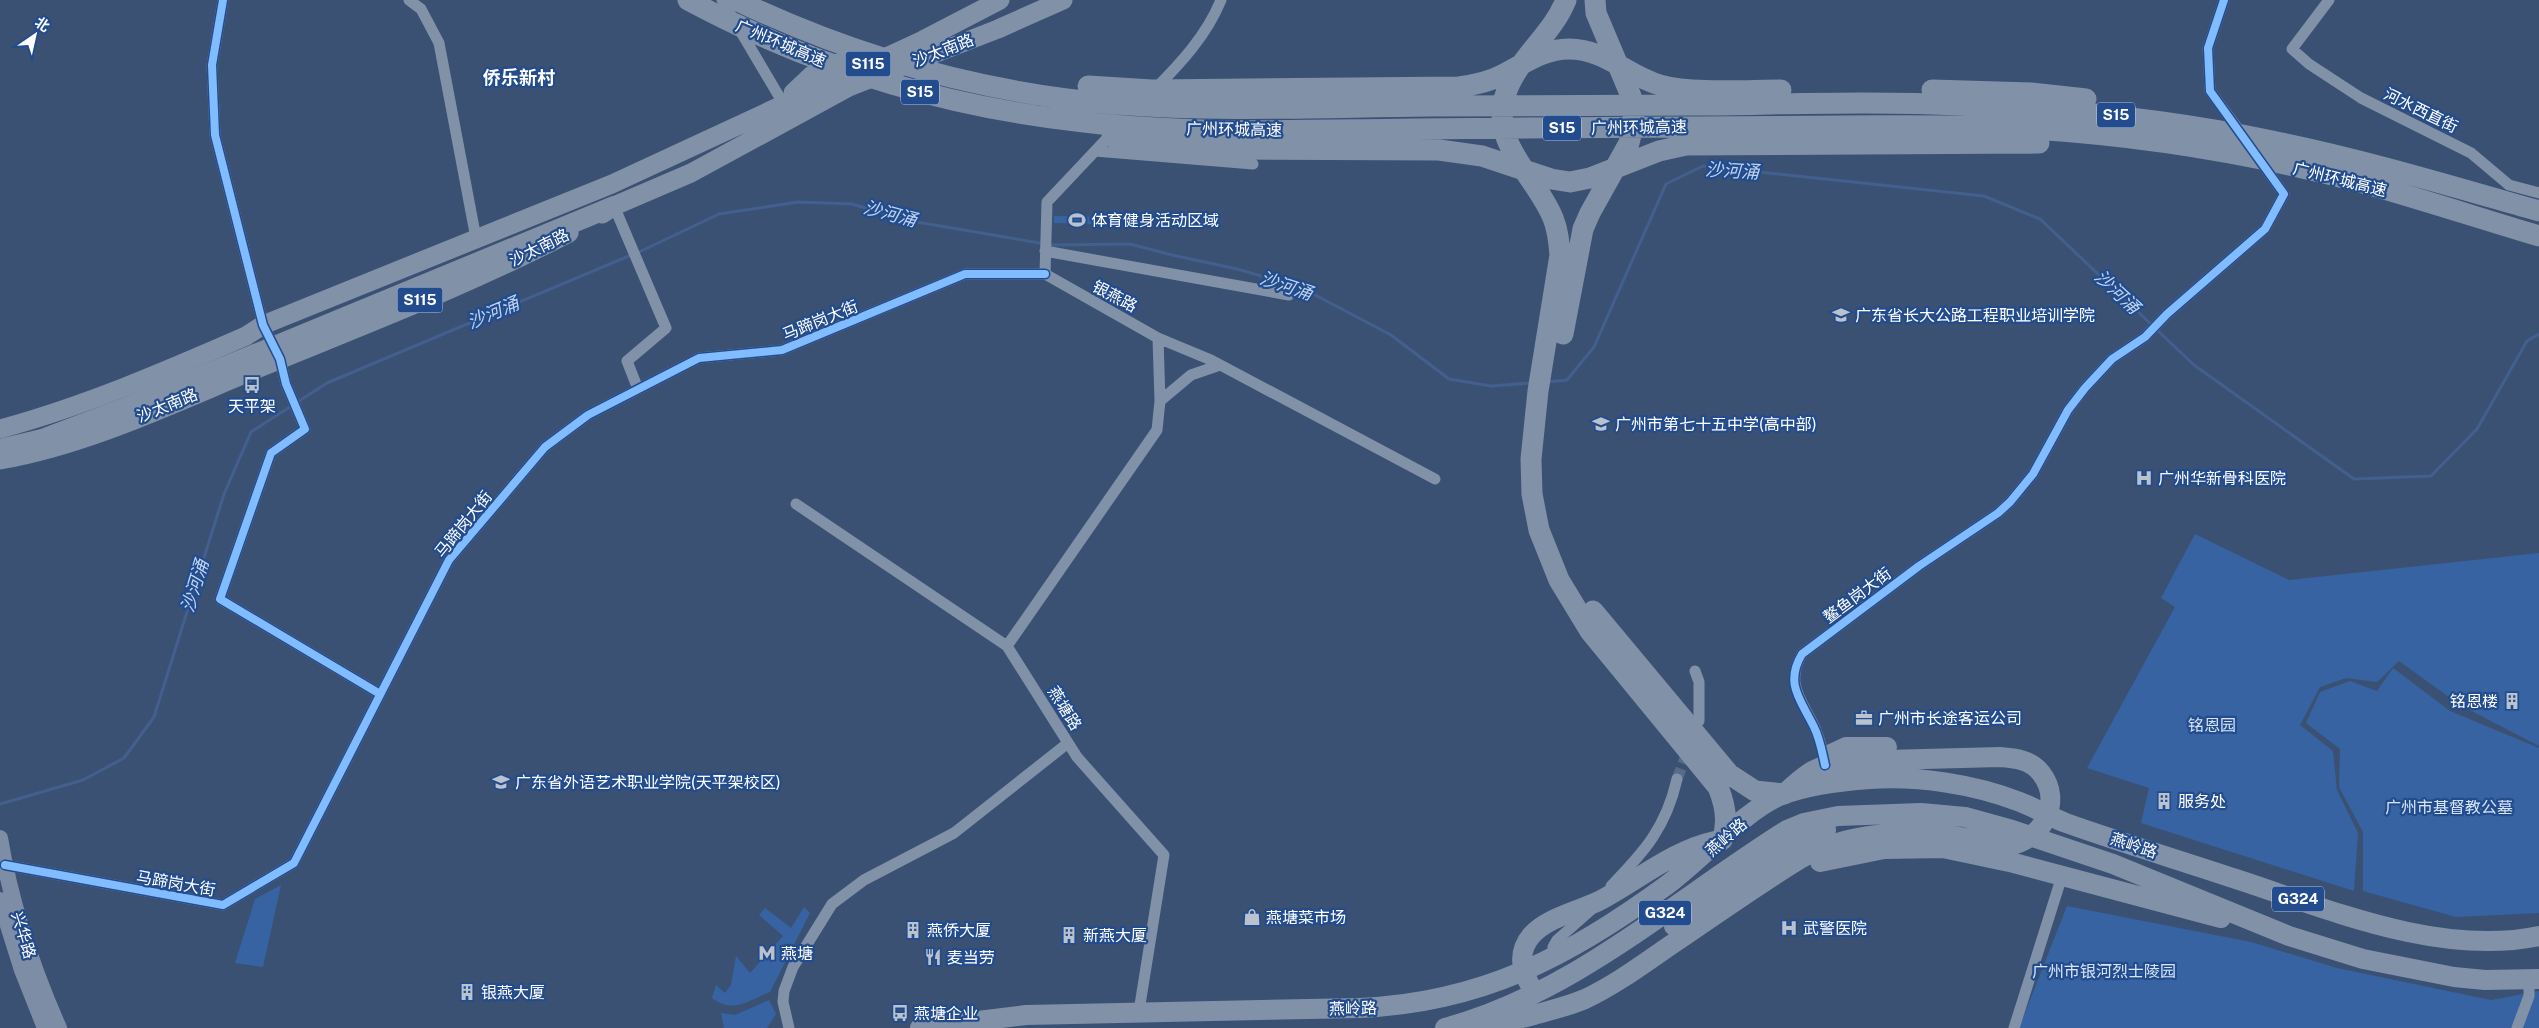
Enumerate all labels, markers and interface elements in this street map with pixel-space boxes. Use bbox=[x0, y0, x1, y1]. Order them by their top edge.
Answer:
north arrow bbox=[10, 10, 60, 60]
text: 北 bbox=[32, 14, 53, 35]
street label: 广州环城高速 bbox=[733, 16, 829, 71]
street label: 沙太南路 bbox=[910, 30, 976, 71]
road number: S115 bbox=[846, 52, 890, 76]
district label: 侨乐新村 bbox=[483, 67, 555, 88]
road number: S15 bbox=[901, 80, 939, 104]
street label: 河水西直街 bbox=[2381, 84, 2461, 137]
road number: S15 bbox=[2097, 102, 2135, 128]
road number: S15 bbox=[1543, 116, 1581, 140]
street label: 广州环城高速 bbox=[1591, 117, 1687, 138]
street label: 广州环城高速 bbox=[1186, 119, 1282, 140]
water label: 沙河涌 bbox=[1705, 159, 1762, 183]
street label: 广州环城高速 bbox=[2291, 159, 2389, 200]
water label: 沙河涌 bbox=[861, 196, 921, 231]
sports icon: 体育健身活动区域 bbox=[1067, 210, 1087, 230]
place label: 体育健身活动区域 bbox=[1091, 211, 1219, 230]
street label: 沙太南路 bbox=[506, 225, 572, 270]
water label: 沙河涌 bbox=[2090, 266, 2146, 319]
water label: 沙河涌 bbox=[1257, 267, 1317, 304]
street label: 银燕路 bbox=[1089, 277, 1140, 316]
road number: S115 bbox=[398, 288, 442, 312]
water label: 沙河涌 bbox=[464, 292, 524, 333]
street label: 马蹄岗大街 bbox=[780, 297, 861, 344]
school or university icon: 广东省长大公路工程职业培训学院 bbox=[1831, 305, 1851, 325]
place label: 广东省长大公路工程职业培训学院 bbox=[1855, 306, 2095, 325]
bus stop icon: 天平架 bbox=[242, 375, 262, 395]
street label: 沙太南路 bbox=[134, 385, 200, 426]
place label: 天平架 bbox=[228, 397, 276, 416]
school or university icon: 广州市第七十五中学(高中部) bbox=[1591, 414, 1611, 434]
place label: 广州市第七十五中学(高中部) bbox=[1615, 415, 1817, 434]
hospital icon: 广州华新骨科医院 bbox=[2134, 468, 2154, 488]
place label: 广州华新骨科医院 bbox=[2158, 469, 2286, 488]
street label: 马蹄岗大街 bbox=[431, 487, 496, 561]
water label: 沙河涌 bbox=[177, 555, 213, 615]
street label: 鳌鱼岗大街 bbox=[1820, 564, 1895, 627]
street label: 燕塘路 bbox=[1044, 683, 1085, 734]
building icon: 铭恩楼 bbox=[2502, 691, 2522, 711]
place label: 铭恩楼 bbox=[2450, 692, 2498, 711]
office icon: 广州市长途客运公司 bbox=[1854, 708, 1874, 728]
place label: 广州市长途客运公司 bbox=[1878, 709, 2022, 728]
park label: 铭恩园 bbox=[2188, 716, 2236, 735]
school or university icon: 广东省外语艺术职业学院(天平架校区) bbox=[491, 772, 511, 792]
place label: 广东省外语艺术职业学院(天平架校区) bbox=[515, 773, 781, 792]
building icon: 服务处 bbox=[2154, 791, 2174, 811]
place label: 服务处 bbox=[2178, 792, 2226, 811]
park label: 广州市基督教公墓 bbox=[2385, 798, 2513, 817]
street label: 燕岭路 bbox=[1702, 814, 1751, 860]
street label: 燕岭路 bbox=[2108, 829, 2160, 862]
street label: 马蹄岗大街 bbox=[135, 867, 217, 900]
road number: G324 bbox=[2272, 886, 2324, 912]
road number: G324 bbox=[1639, 900, 1691, 926]
shop icon: 燕塘菜市场 bbox=[1242, 907, 1262, 927]
place label: 燕塘菜市场 bbox=[1266, 908, 1346, 927]
street label: 兴华路 bbox=[7, 909, 40, 961]
hospital icon: 武警医院 bbox=[1779, 918, 1799, 938]
place label: 武警医院 bbox=[1803, 919, 1867, 938]
building icon: 燕侨大厦 bbox=[903, 920, 923, 940]
place label: 燕侨大厦 bbox=[927, 921, 991, 940]
building icon: 新燕大厦 bbox=[1059, 925, 1079, 945]
place label: 新燕大厦 bbox=[1083, 926, 1147, 945]
metro station icon: 燕塘 bbox=[757, 943, 777, 963]
place label: 燕塘 bbox=[781, 944, 813, 963]
restaurant icon: 麦当劳 bbox=[923, 947, 943, 967]
place label: 麦当劳 bbox=[947, 948, 995, 967]
park label: 广州市银河烈士陵园 bbox=[2032, 962, 2176, 981]
building icon: 银燕大厦 bbox=[457, 982, 477, 1002]
place label: 银燕大厦 bbox=[481, 983, 545, 1002]
street label: 燕岭路 bbox=[1329, 999, 1377, 1018]
bus stop icon: 燕塘企业 bbox=[890, 1003, 910, 1023]
place label: 燕塘企业 bbox=[914, 1004, 978, 1023]

